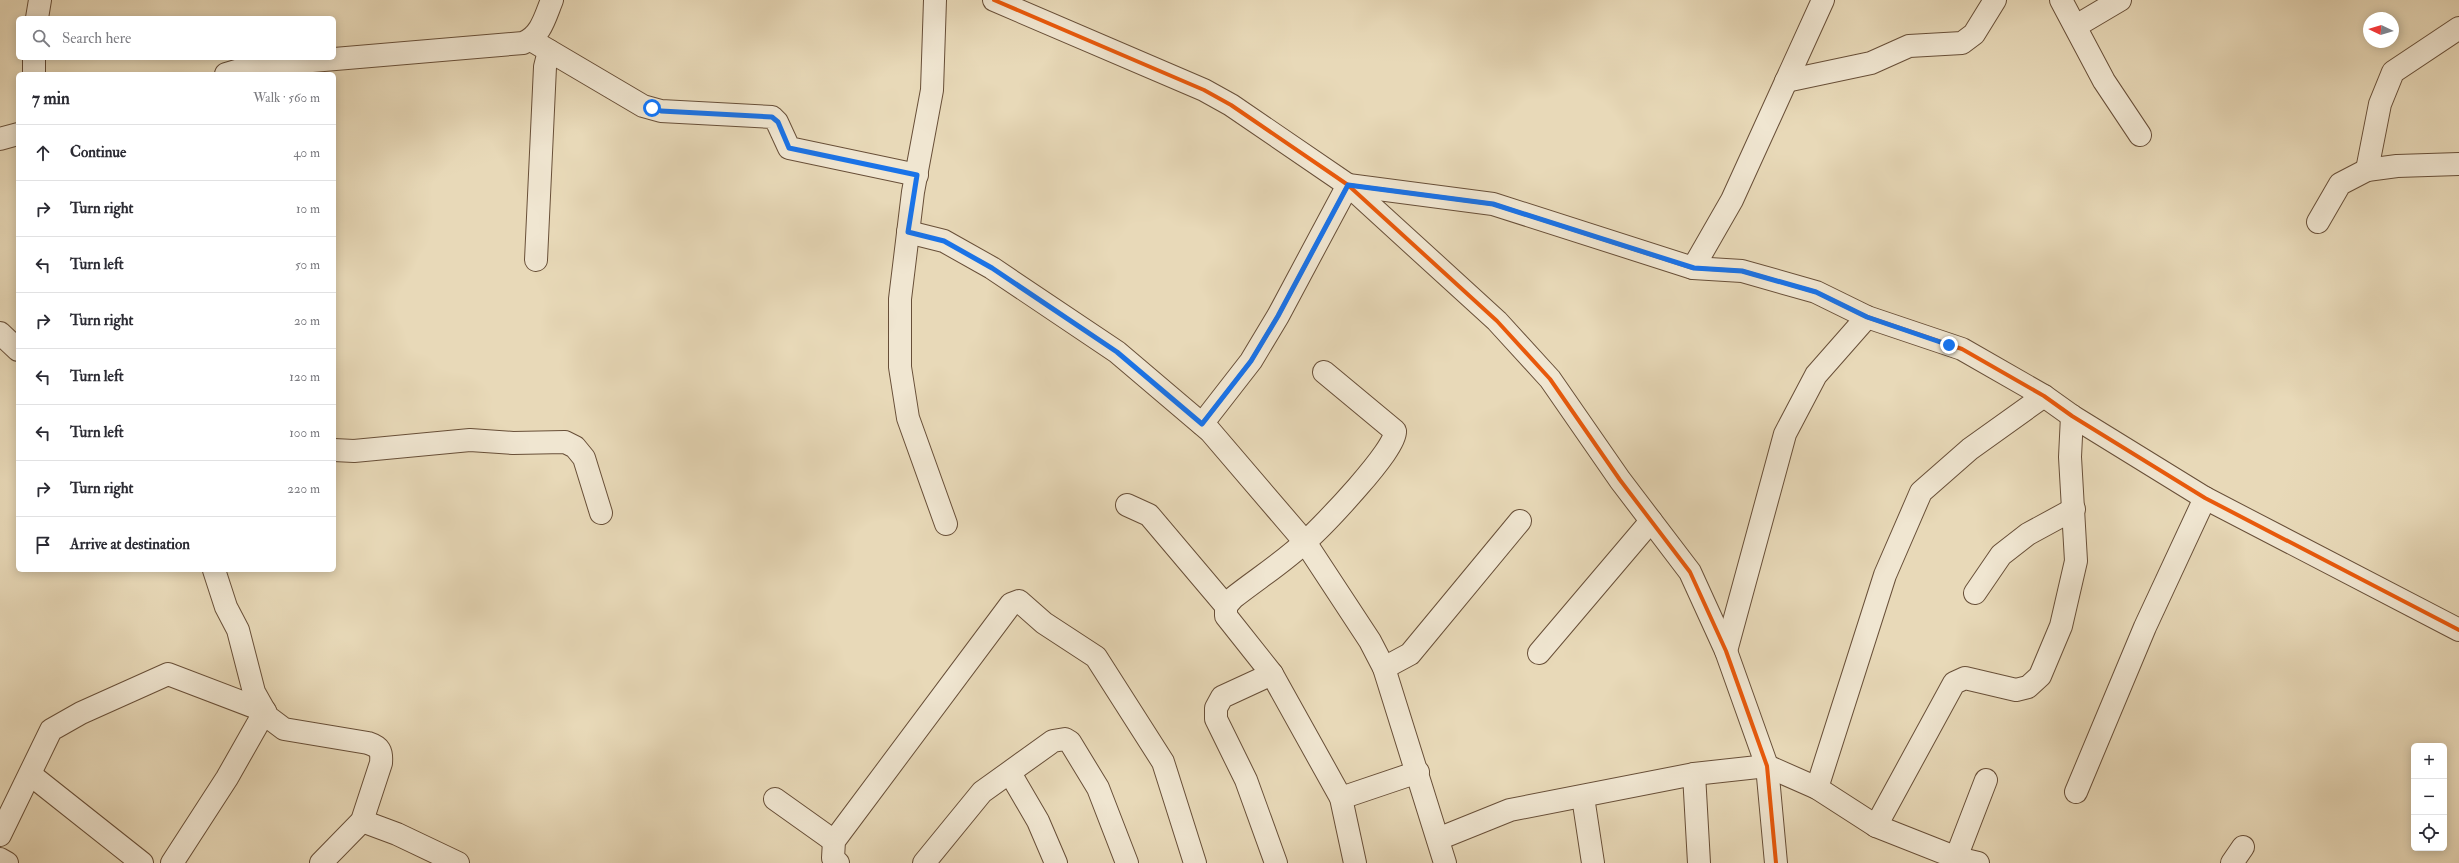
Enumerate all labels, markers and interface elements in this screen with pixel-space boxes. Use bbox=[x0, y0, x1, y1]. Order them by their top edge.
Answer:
north arrow bbox=[2363, 12, 2399, 48]
search box bbox=[16, 16, 336, 60]
icon: search bbox=[30, 27, 52, 49]
text: Search here bbox=[62, 29, 131, 48]
text: 7 min bbox=[32, 88, 70, 109]
text: Walk · 560 m bbox=[253, 90, 320, 106]
route start bbox=[643, 99, 661, 117]
icon: ahead bbox=[32, 142, 54, 164]
text: Continue bbox=[70, 143, 126, 162]
text: 40 m bbox=[294, 145, 320, 161]
icon: right bbox=[32, 198, 54, 220]
text: Turn right bbox=[70, 199, 133, 218]
text: 10 m bbox=[296, 201, 320, 217]
icon: left bbox=[32, 254, 54, 276]
text: Turn left bbox=[70, 255, 124, 274]
text: 50 m bbox=[295, 257, 320, 273]
icon: right bbox=[32, 310, 54, 332]
text: Turn right bbox=[70, 311, 133, 330]
text: 20 m bbox=[294, 313, 320, 329]
route end bbox=[1940, 336, 1958, 354]
icon: left bbox=[32, 366, 54, 388]
text: Turn left bbox=[70, 367, 124, 386]
text: 120 m bbox=[289, 369, 320, 385]
icon: left bbox=[32, 422, 54, 444]
text: Turn left bbox=[70, 423, 124, 442]
text: 100 m bbox=[289, 425, 320, 441]
icon: right bbox=[32, 478, 54, 500]
text: Turn right bbox=[70, 479, 133, 498]
text: 220 m bbox=[287, 481, 320, 497]
icon: arrive bbox=[32, 534, 54, 556]
text: Arrive at destination bbox=[70, 535, 190, 554]
map controls bbox=[2411, 743, 2447, 851]
button: + bbox=[2411, 743, 2447, 779]
button: − bbox=[2411, 779, 2447, 815]
button: locate bbox=[2411, 815, 2447, 851]

